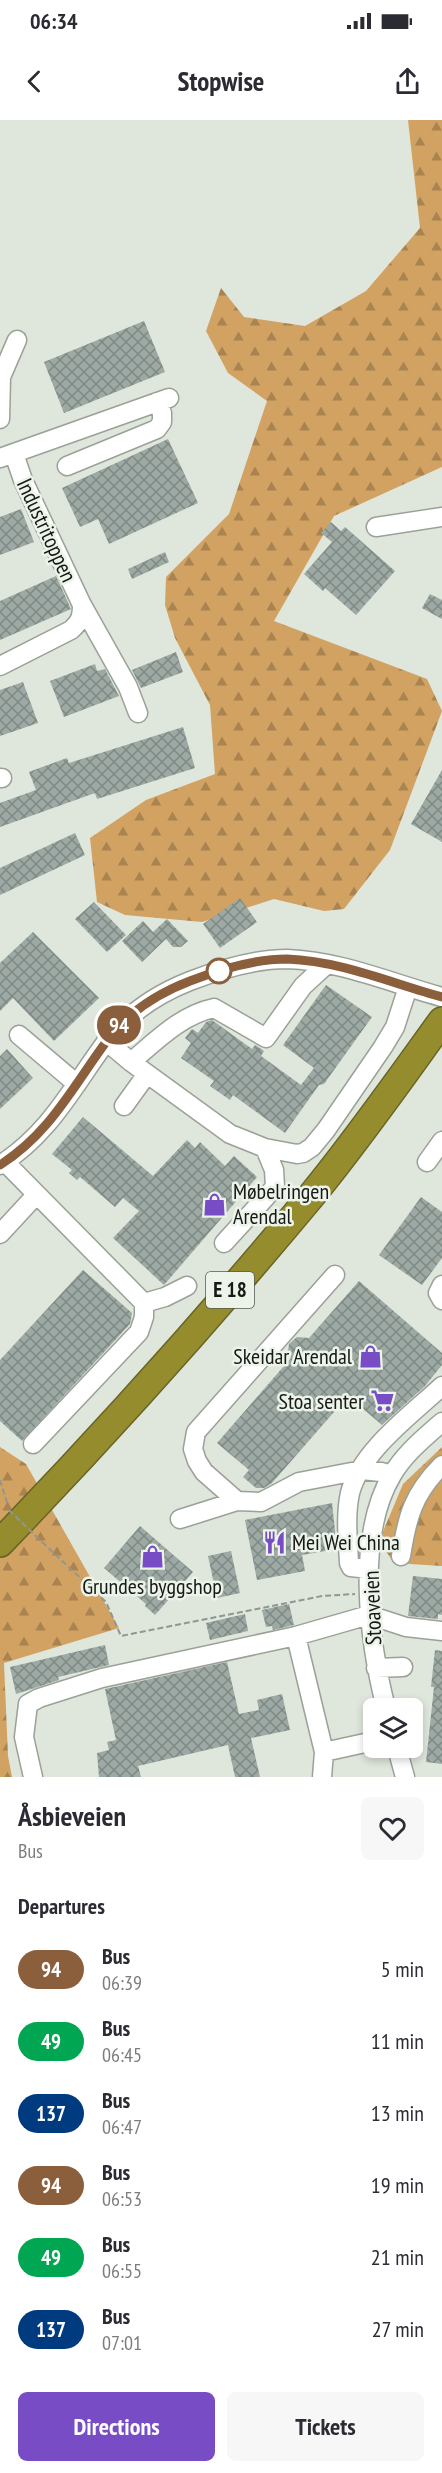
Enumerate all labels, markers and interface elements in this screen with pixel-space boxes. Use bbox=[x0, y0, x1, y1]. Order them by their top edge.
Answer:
text: 06:34 bbox=[30, 7, 78, 35]
text: Stopwise bbox=[178, 64, 264, 98]
icon: back bbox=[18, 65, 51, 98]
icon: share bbox=[391, 65, 424, 98]
street label: Industritoppen bbox=[11, 474, 83, 586]
unlabelled marker bbox=[206, 958, 232, 984]
line badge: 94 bbox=[92, 1006, 146, 1044]
text: 94 bbox=[109, 1012, 129, 1039]
place label: Møbelringen Arendal bbox=[233, 1177, 329, 1230]
shop icon: Møbelringen Arendal bbox=[202, 1191, 228, 1217]
road number: E 18 bbox=[206, 1272, 254, 1308]
place label: Skeidar Arendal bbox=[233, 1342, 353, 1370]
shop icon: Skeidar Arendal bbox=[357, 1343, 383, 1369]
place label: Stoa senter bbox=[279, 1387, 364, 1415]
supermarket icon: Stoa senter bbox=[369, 1388, 395, 1414]
place label: Mei Wei China bbox=[292, 1528, 400, 1556]
restaurant icon: Mei Wei China bbox=[261, 1529, 287, 1555]
shop icon: Grundes byggshop bbox=[139, 1544, 165, 1570]
street label: Stoaveien bbox=[357, 1570, 387, 1646]
place label: Grundes byggshop bbox=[82, 1572, 222, 1600]
map controls bbox=[363, 1698, 423, 1758]
button: layers bbox=[363, 1698, 423, 1758]
text: Åsbieveien bbox=[18, 1797, 126, 1834]
button: heart bbox=[361, 1797, 424, 1860]
text: Bus bbox=[18, 1838, 43, 1864]
text: Departures bbox=[18, 1892, 105, 1920]
text: Bus bbox=[102, 1942, 130, 1970]
text: 5 min bbox=[381, 1955, 424, 1983]
text: 94 bbox=[41, 1956, 61, 1983]
text: 06:39 bbox=[102, 1970, 142, 1996]
text: Bus bbox=[102, 2014, 130, 2042]
text: 11 min bbox=[371, 2027, 424, 2055]
text: 49 bbox=[41, 2028, 61, 2055]
text: 06:45 bbox=[102, 2042, 142, 2068]
text: Bus bbox=[102, 2086, 130, 2114]
text: 13 min bbox=[371, 2099, 424, 2127]
text: 137 bbox=[36, 2100, 66, 2127]
text: 06:47 bbox=[102, 2114, 142, 2140]
text: Bus bbox=[102, 2158, 130, 2186]
text: 19 min bbox=[371, 2171, 424, 2199]
text: 94 bbox=[41, 2172, 61, 2199]
text: 06:53 bbox=[102, 2186, 142, 2212]
text: Bus bbox=[102, 2230, 130, 2258]
text: 21 min bbox=[371, 2243, 424, 2271]
text: 49 bbox=[41, 2244, 61, 2271]
text: 06:55 bbox=[102, 2258, 142, 2284]
text: Bus bbox=[102, 2302, 130, 2330]
text: 27 min bbox=[372, 2315, 424, 2343]
text: 137 bbox=[36, 2316, 66, 2343]
text: 07:01 bbox=[102, 2330, 142, 2356]
button: Directions bbox=[18, 2392, 215, 2461]
button: Tickets bbox=[227, 2392, 424, 2461]

